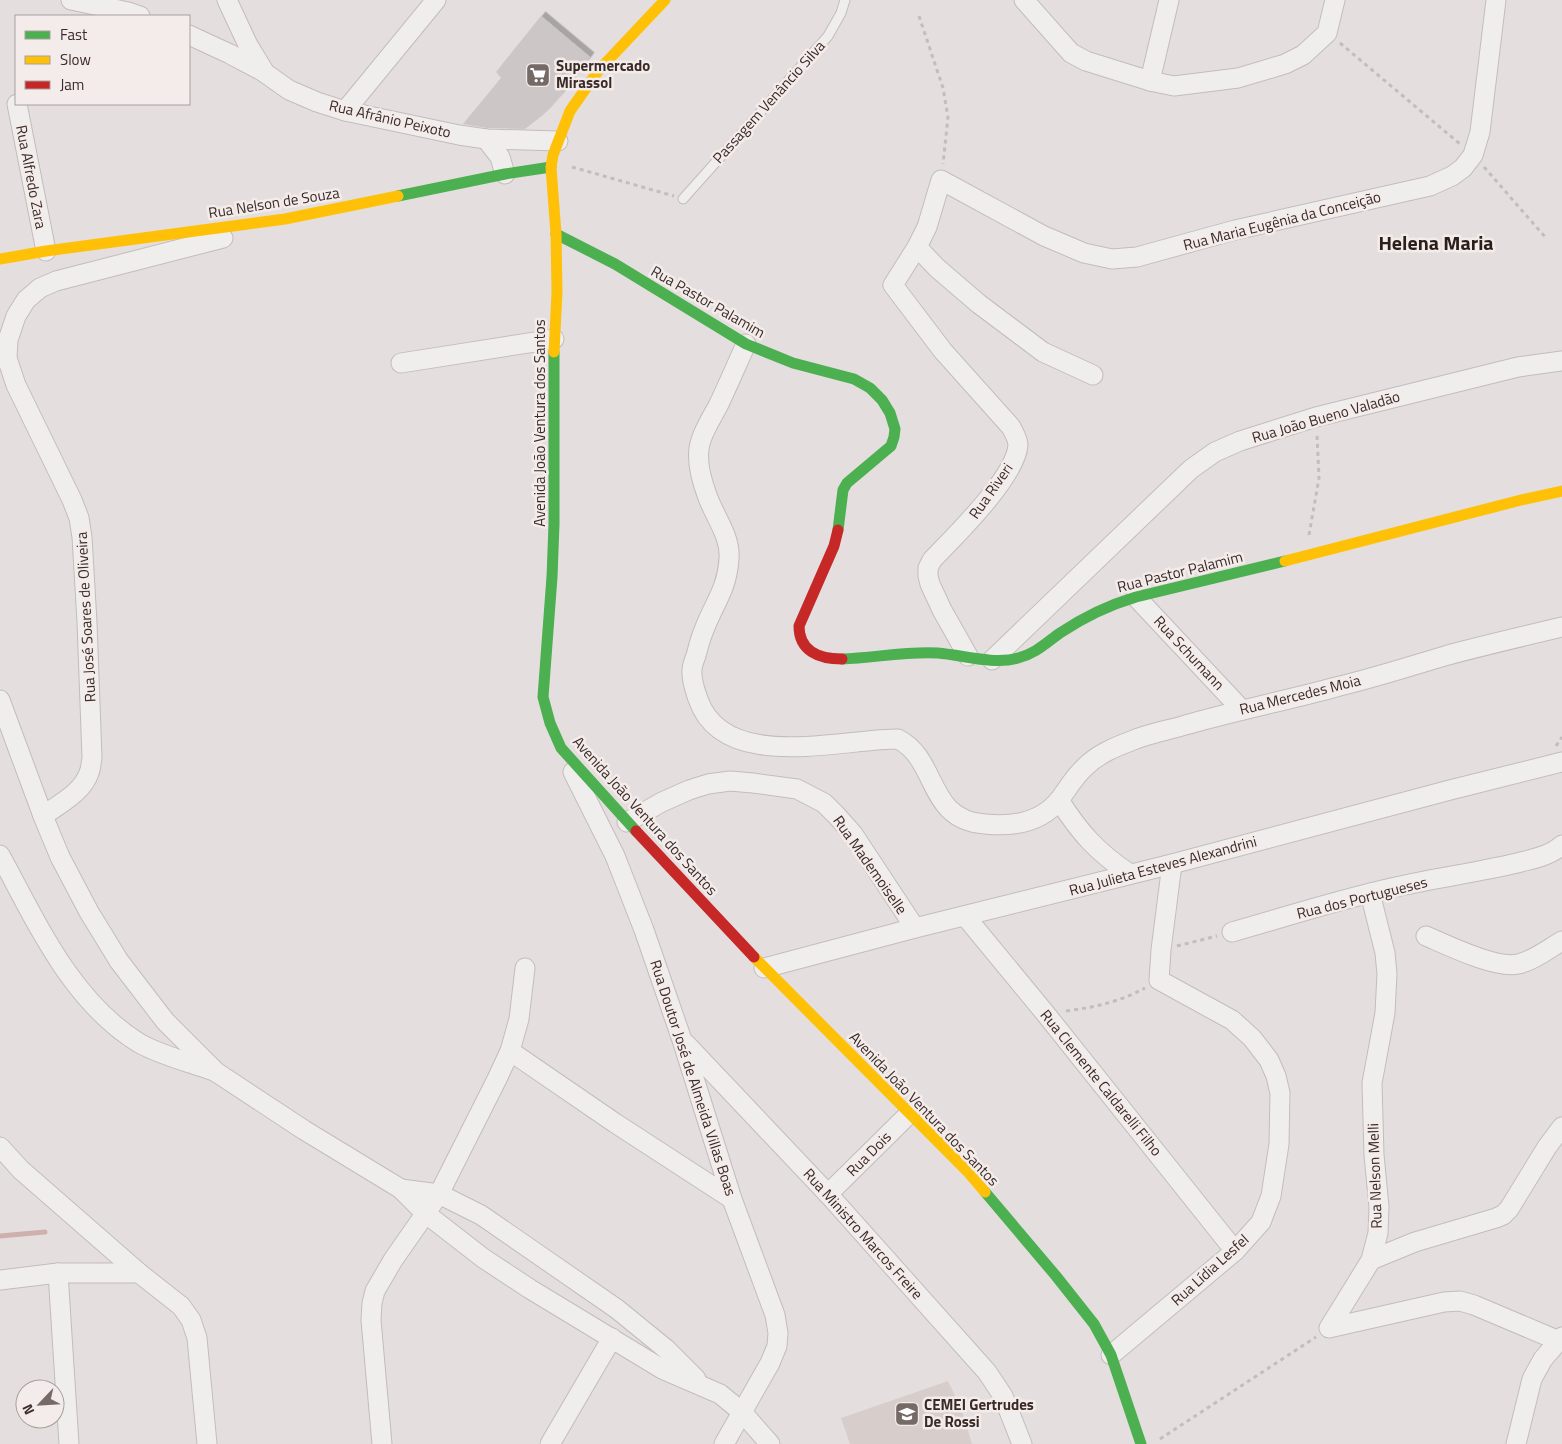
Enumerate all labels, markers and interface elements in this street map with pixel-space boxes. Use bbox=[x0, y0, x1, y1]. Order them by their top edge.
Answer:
legend bbox=[15, 15, 190, 105]
text: Fast bbox=[60, 23, 88, 46]
street label: Passagem Venâncio Silva bbox=[707, 35, 831, 168]
text: Slow bbox=[60, 48, 91, 71]
place label: Supermercado Mirassol bbox=[556, 54, 650, 94]
supermarket icon: Supermercado Mirassol bbox=[525, 62, 551, 88]
text: Jam bbox=[60, 73, 84, 96]
street label: Rua Afrânio Peixoto bbox=[327, 93, 453, 144]
street label: Rua Alfredo Zara bbox=[10, 123, 53, 231]
street label: Rua Nelson de Souza bbox=[207, 181, 342, 224]
street label: Rua Maria Eugênia da Conceição bbox=[1181, 185, 1383, 256]
district label: Helena Maria bbox=[1378, 227, 1494, 258]
street label: Rua Pastor Palamim bbox=[647, 259, 770, 344]
street label: Avenida João Ventura dos Santos bbox=[528, 319, 551, 527]
street label: Rua João Bueno Valadão bbox=[1249, 384, 1403, 449]
street label: Rua Riveri bbox=[963, 458, 1018, 523]
street label: Rua José Soares de Oliveira bbox=[70, 531, 101, 703]
street label: Rua Pastor Palamim bbox=[1115, 545, 1245, 598]
street label: Rua Schumann bbox=[1149, 610, 1230, 695]
street label: Rua Mercedes Moia bbox=[1237, 668, 1363, 721]
street label: Avenida João Ventura dos Santos bbox=[567, 731, 723, 900]
street label: Rua Mademoiselle bbox=[828, 810, 913, 919]
street label: Rua Julieta Esteves Alexandrini bbox=[1066, 829, 1259, 902]
street label: Rua dos Portugueses bbox=[1294, 870, 1430, 925]
street label: Rua Doutor José de Almeida Villas Boas bbox=[644, 957, 743, 1199]
street label: Rua Clemente Caldarelli Filho bbox=[1035, 1004, 1168, 1161]
street label: Avenida João Ventura dos Santos bbox=[844, 1026, 1005, 1191]
street label: Rua Nelson Melli bbox=[1361, 1123, 1388, 1229]
street label: Rua Dois bbox=[841, 1126, 897, 1182]
street label: Rua Ministro Marcos Freire bbox=[798, 1163, 929, 1304]
street label: Rua Lídia Lesfel bbox=[1166, 1228, 1254, 1311]
north arrow bbox=[15, 1379, 65, 1429]
place label: CEMEI Gertrudes De Rossi bbox=[924, 1393, 1034, 1433]
text: N bbox=[16, 1401, 39, 1419]
school or university icon: CEMEI Gertrudes De Rossi bbox=[894, 1401, 920, 1427]

